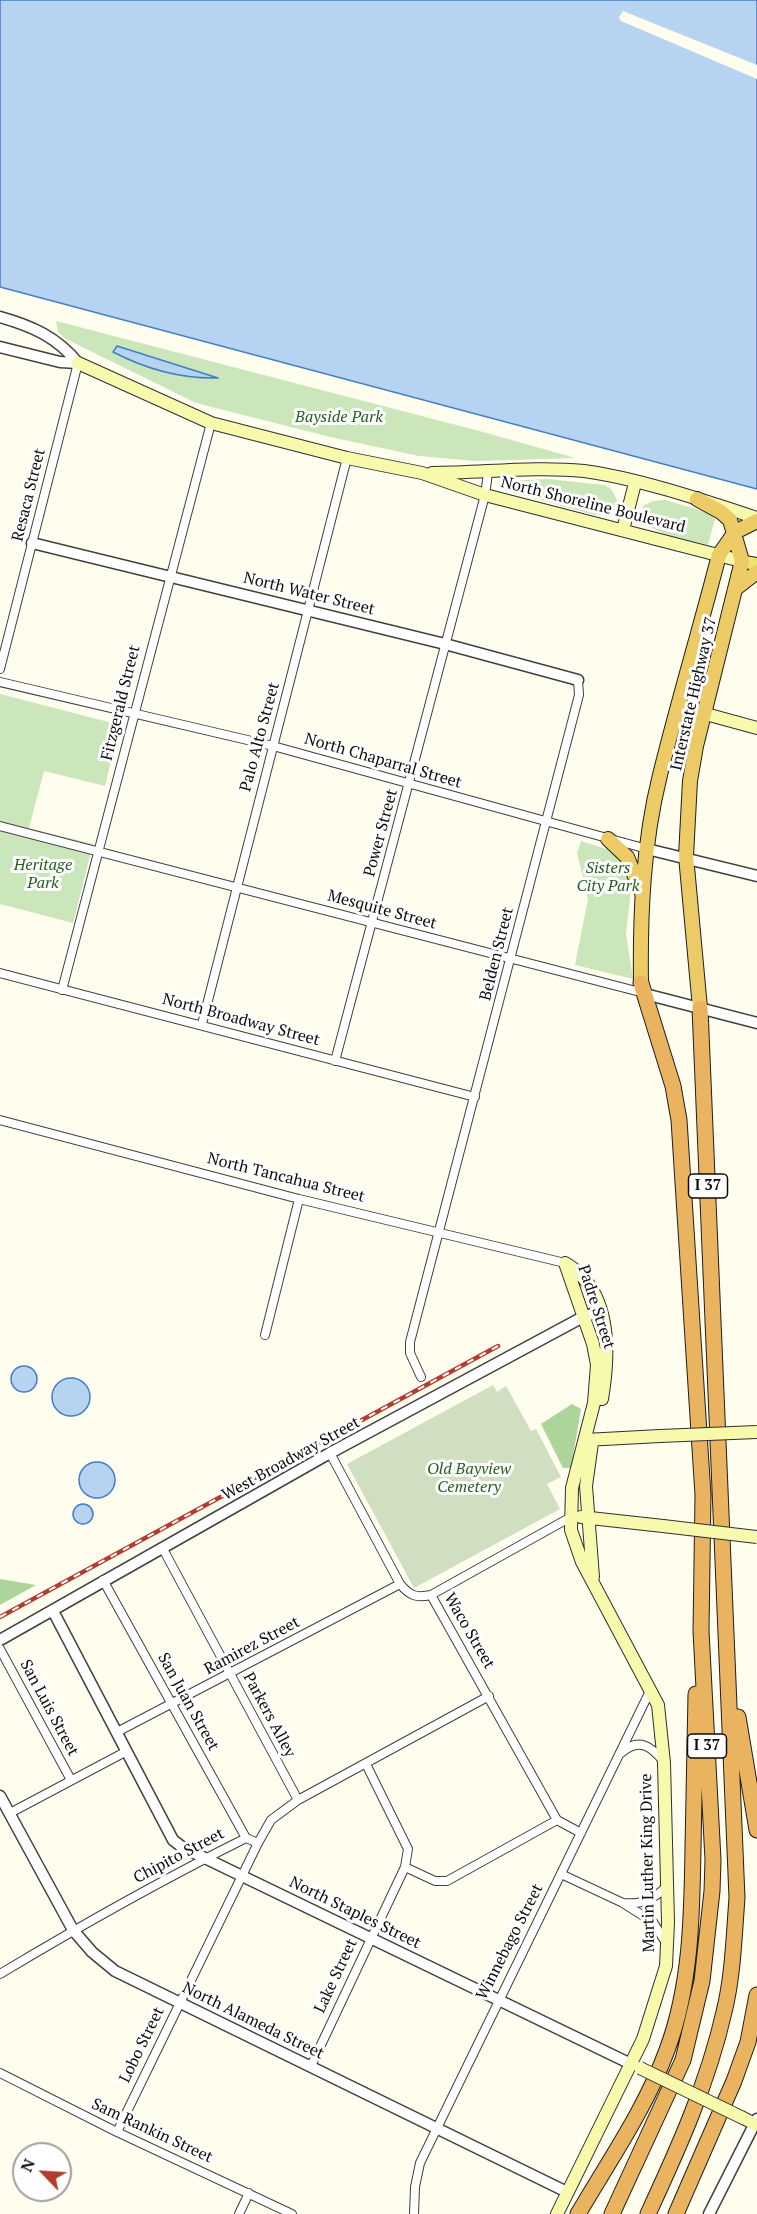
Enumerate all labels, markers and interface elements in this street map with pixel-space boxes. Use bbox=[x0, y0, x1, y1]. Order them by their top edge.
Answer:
park label: Bayside Park bbox=[295, 407, 383, 427]
street label: Resaca Street bbox=[8, 447, 50, 543]
street label: North Shoreline Boulevard bbox=[499, 473, 687, 537]
street label: North Water Street bbox=[241, 568, 377, 620]
street label: Interstate Highway 37 bbox=[667, 615, 721, 773]
street label: Fitzgerald Street bbox=[97, 643, 145, 763]
street label: Palo Alto Street bbox=[236, 680, 284, 794]
street label: North Chaparral Street bbox=[302, 729, 464, 793]
street label: Power Street bbox=[360, 787, 402, 879]
park label: Heritage Park bbox=[14, 855, 72, 893]
park label: Sisters City Park bbox=[577, 858, 639, 896]
street label: Mesquite Street bbox=[325, 886, 439, 934]
street label: Belden Street bbox=[476, 905, 518, 1003]
street label: North Broadway Street bbox=[160, 990, 322, 1050]
street label: North Tancahua Street bbox=[205, 1149, 367, 1207]
road number: I 37 bbox=[688, 1174, 728, 1198]
street label: Padre Street bbox=[573, 1263, 619, 1351]
street label: West Broadway Street bbox=[219, 1413, 363, 1505]
park label: Old Bayview Cemetery bbox=[427, 1459, 511, 1497]
street label: Waco Street bbox=[440, 1590, 498, 1672]
street label: Ramirez Street bbox=[201, 1613, 303, 1679]
street label: San Juan Street bbox=[153, 1650, 223, 1754]
street label: San Luis Street bbox=[16, 1657, 82, 1759]
street label: Parkers Alley bbox=[239, 1669, 299, 1761]
road number: I 37 bbox=[688, 1734, 726, 1758]
street label: Martin Luther King Drive bbox=[637, 1773, 659, 1953]
street label: Chipito Street bbox=[130, 1824, 228, 1888]
street label: North Staples Street bbox=[286, 1873, 424, 1953]
street label: Winnebago Street bbox=[473, 1881, 547, 2003]
street label: Lake Street bbox=[310, 1936, 362, 2016]
street label: North Alameda Street bbox=[179, 1978, 327, 2064]
street label: Lobo Street bbox=[115, 2004, 169, 2086]
street label: Sam Rankin Street bbox=[88, 2095, 216, 2167]
north arrow bbox=[12, 2142, 72, 2202]
text: N bbox=[15, 2155, 40, 2175]

